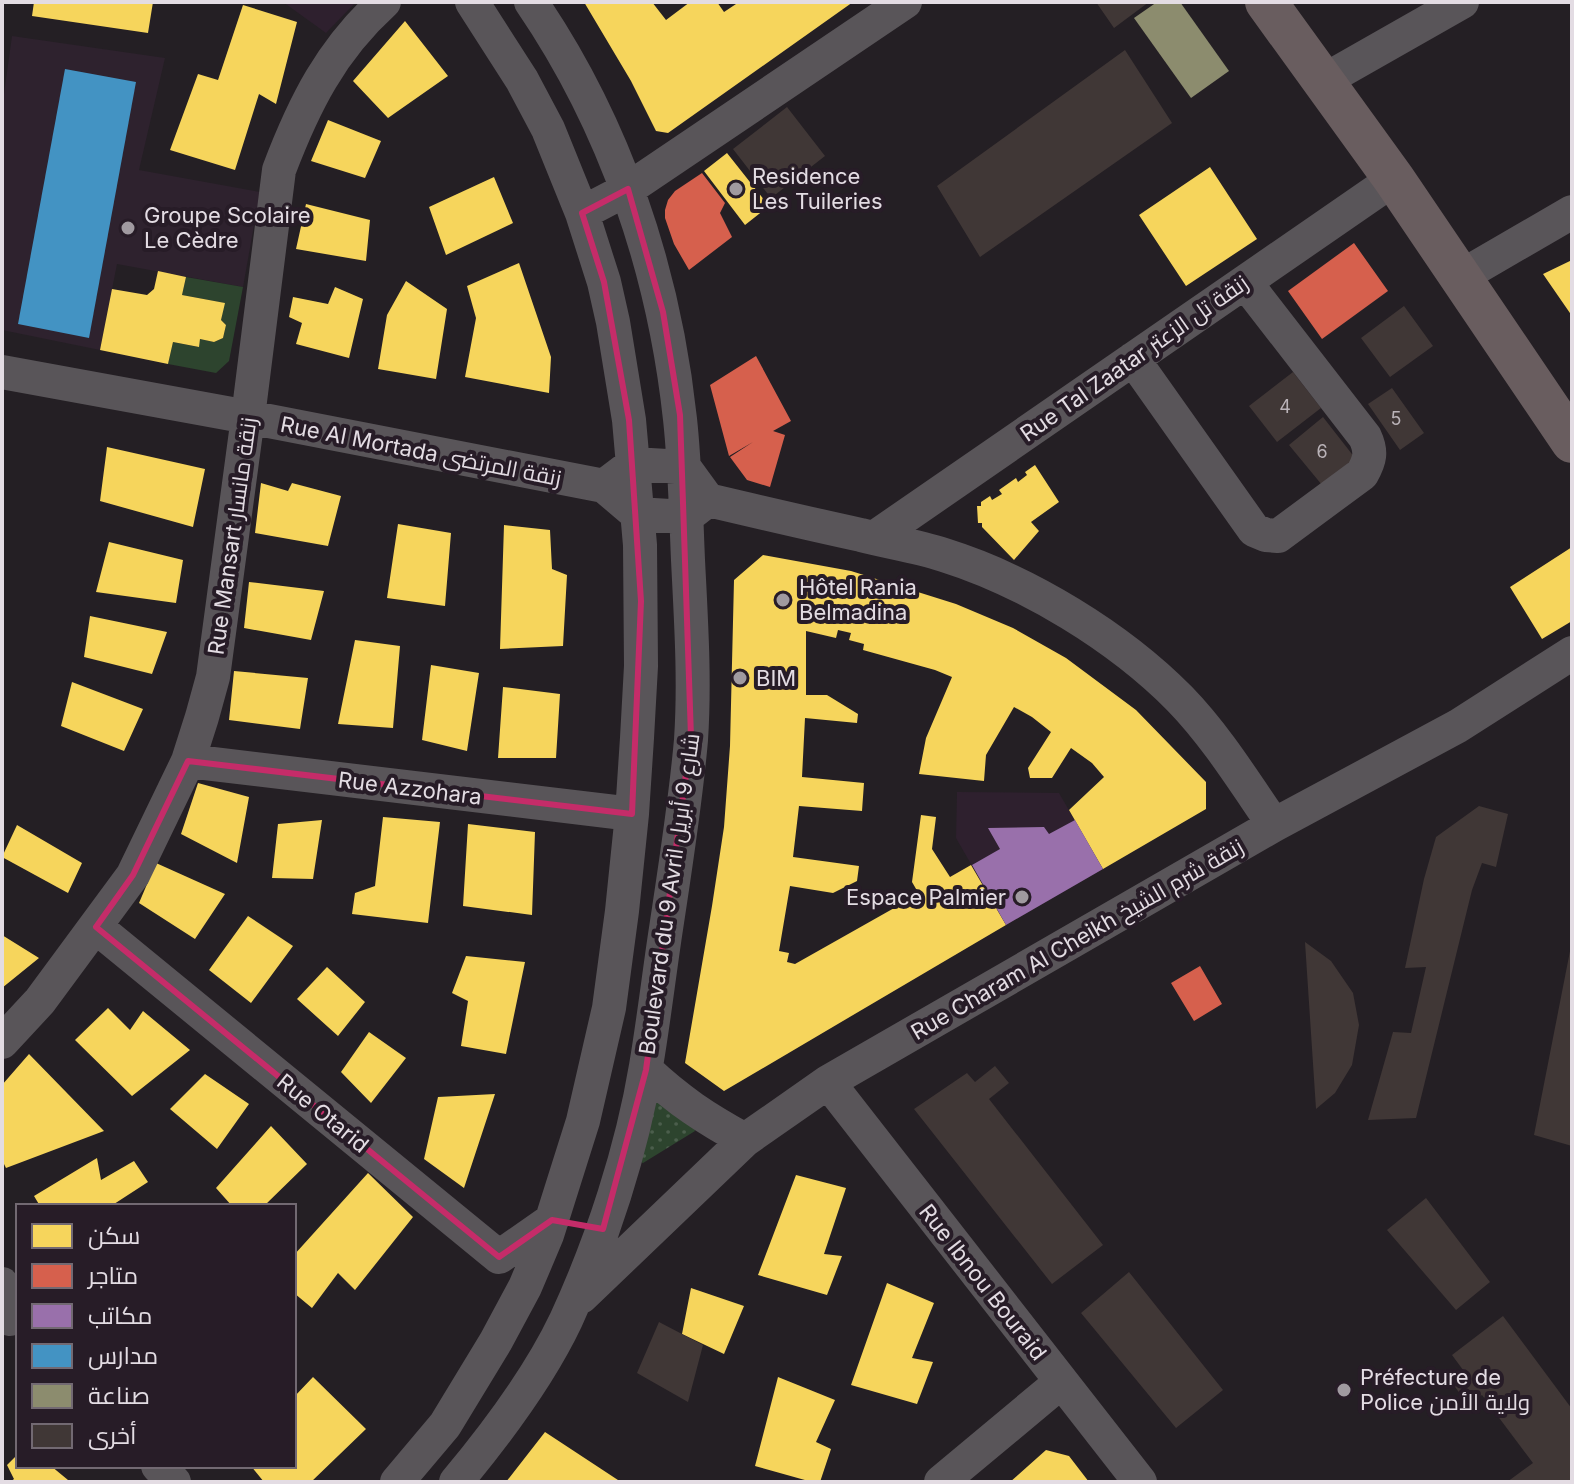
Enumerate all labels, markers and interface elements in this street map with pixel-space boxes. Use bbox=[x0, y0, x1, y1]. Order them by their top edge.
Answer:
place label: Residence Les Tuileries bbox=[752, 163, 883, 214]
marker: Residence Les Tuileries bbox=[727, 180, 745, 198]
place label: Groupe Scolaire Le Cèdre bbox=[144, 202, 311, 253]
marker: Groupe Scolaire Le Cèdre bbox=[119, 219, 137, 237]
street label: Rue Tal Zaatar زنقة تل الزعتر bbox=[1015, 269, 1253, 447]
house number: 4 bbox=[1279, 396, 1291, 417]
house number: 5 bbox=[1391, 408, 1401, 429]
street label: Rue Al Mortada زنقة المرتضى bbox=[278, 411, 564, 492]
street label: Rue Mansart زنقة مانسار bbox=[202, 416, 262, 656]
house number: 6 bbox=[1316, 441, 1328, 462]
place label: Hôtel Rania Belmadina bbox=[799, 574, 917, 625]
marker: Hôtel Rania Belmadina bbox=[774, 591, 792, 609]
place label: BIM bbox=[756, 665, 796, 691]
marker: BIM bbox=[731, 669, 749, 687]
street label: Boulevard du 9 Avril شارع 9 أبريل bbox=[634, 731, 706, 1057]
street label: Rue Azzohara bbox=[337, 766, 483, 810]
street label: Rue Charam Al Cheikh زنقة شرم الشيخ bbox=[906, 833, 1249, 1048]
place label: Espace Palmier bbox=[846, 884, 1006, 910]
marker: Espace Palmier bbox=[1013, 888, 1031, 906]
street label: Rue Otarid bbox=[272, 1068, 374, 1158]
street label: Rue Ibnou Bouraid bbox=[914, 1199, 1052, 1365]
legend bbox=[16, 1204, 296, 1468]
text: سكن bbox=[88, 1221, 140, 1250]
text: متاجر bbox=[86, 1261, 138, 1290]
text: مكاتب bbox=[88, 1301, 152, 1330]
text: مدارس bbox=[88, 1341, 158, 1370]
place label: Préfecture de Police ولاية الأمن bbox=[1360, 1364, 1530, 1416]
text: صناعة bbox=[88, 1381, 150, 1410]
marker: Préfecture de Police ولاية الأمن bbox=[1335, 1381, 1353, 1399]
text: أخرى bbox=[88, 1420, 136, 1450]

